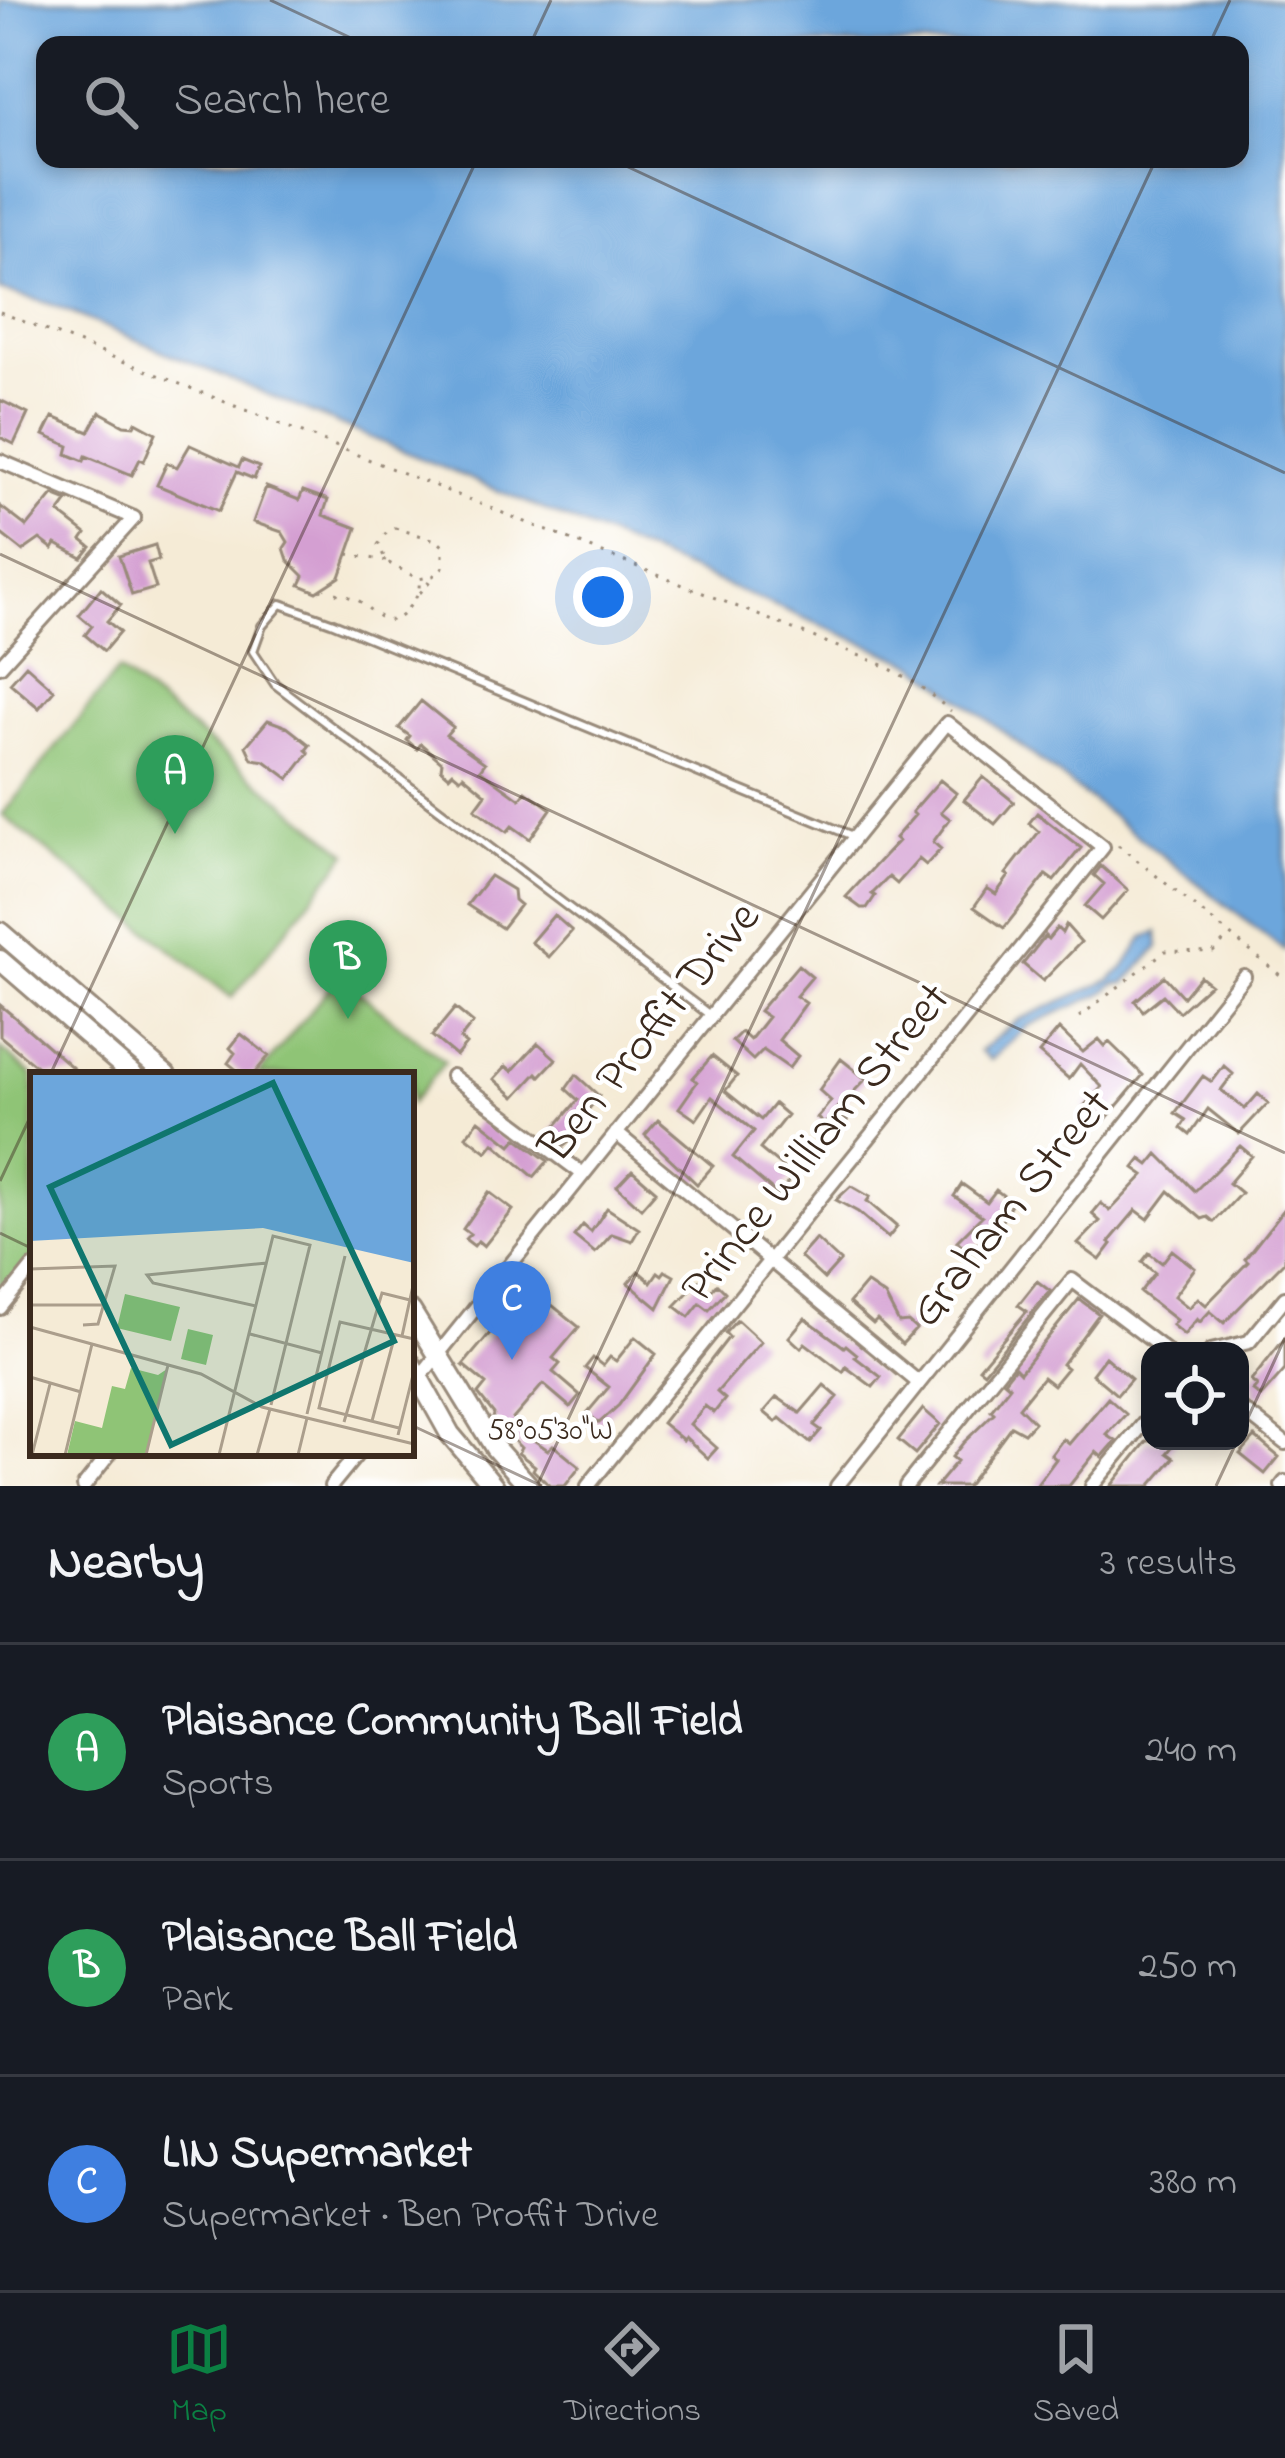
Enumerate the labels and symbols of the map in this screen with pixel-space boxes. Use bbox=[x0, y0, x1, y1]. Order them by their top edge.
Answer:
your location bbox=[573, 567, 633, 627]
pin: A bbox=[136, 735, 214, 834]
street label: Ben Proffit Drive bbox=[523, 886, 779, 1180]
pin: B bbox=[309, 920, 387, 1019]
street label: Prince William Street bbox=[665, 968, 969, 1320]
inset map bbox=[30, 1072, 414, 1456]
street label: Graham Street bbox=[894, 1074, 1130, 1344]
pin: C bbox=[473, 1261, 551, 1360]
text: 58°05'30"W bbox=[487, 1410, 613, 1454]

